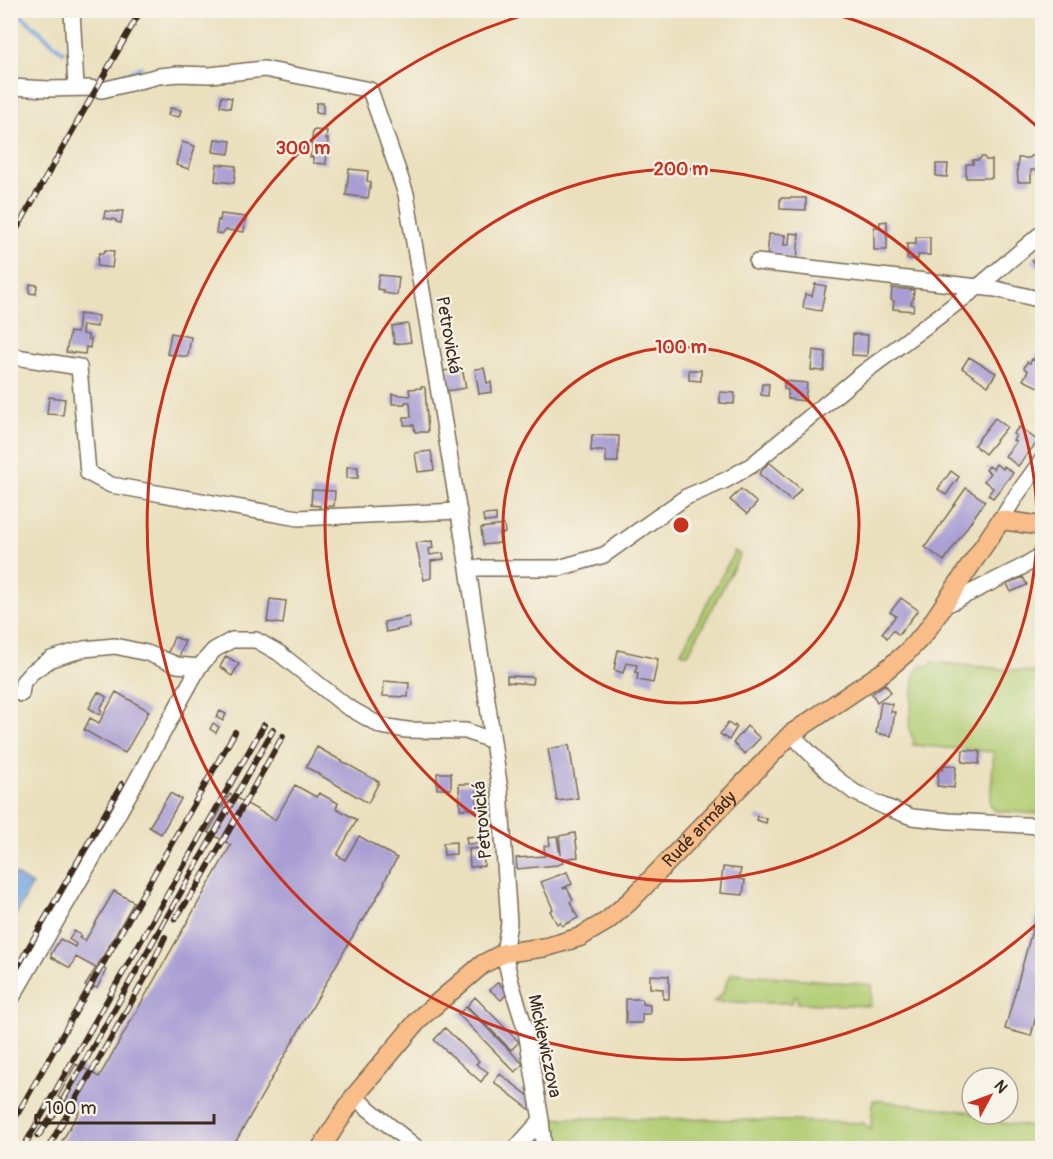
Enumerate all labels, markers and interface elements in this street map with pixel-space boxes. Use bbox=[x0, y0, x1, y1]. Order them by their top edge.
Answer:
text: 300 m bbox=[276, 137, 330, 160]
text: 200 m bbox=[654, 158, 708, 181]
street label: Petrovická bbox=[430, 295, 467, 376]
text: 100 m bbox=[655, 336, 707, 359]
centre of rings bbox=[671, 515, 691, 535]
street label: Petrovická bbox=[468, 780, 497, 860]
street label: Rudé armády bbox=[658, 786, 742, 873]
street label: Mickiewiczova bbox=[522, 992, 567, 1100]
north arrow bbox=[960, 1066, 1020, 1126]
text: N bbox=[989, 1076, 1012, 1098]
scale bar bbox=[36, 1087, 214, 1125]
text: 100 m bbox=[45, 1097, 97, 1120]

